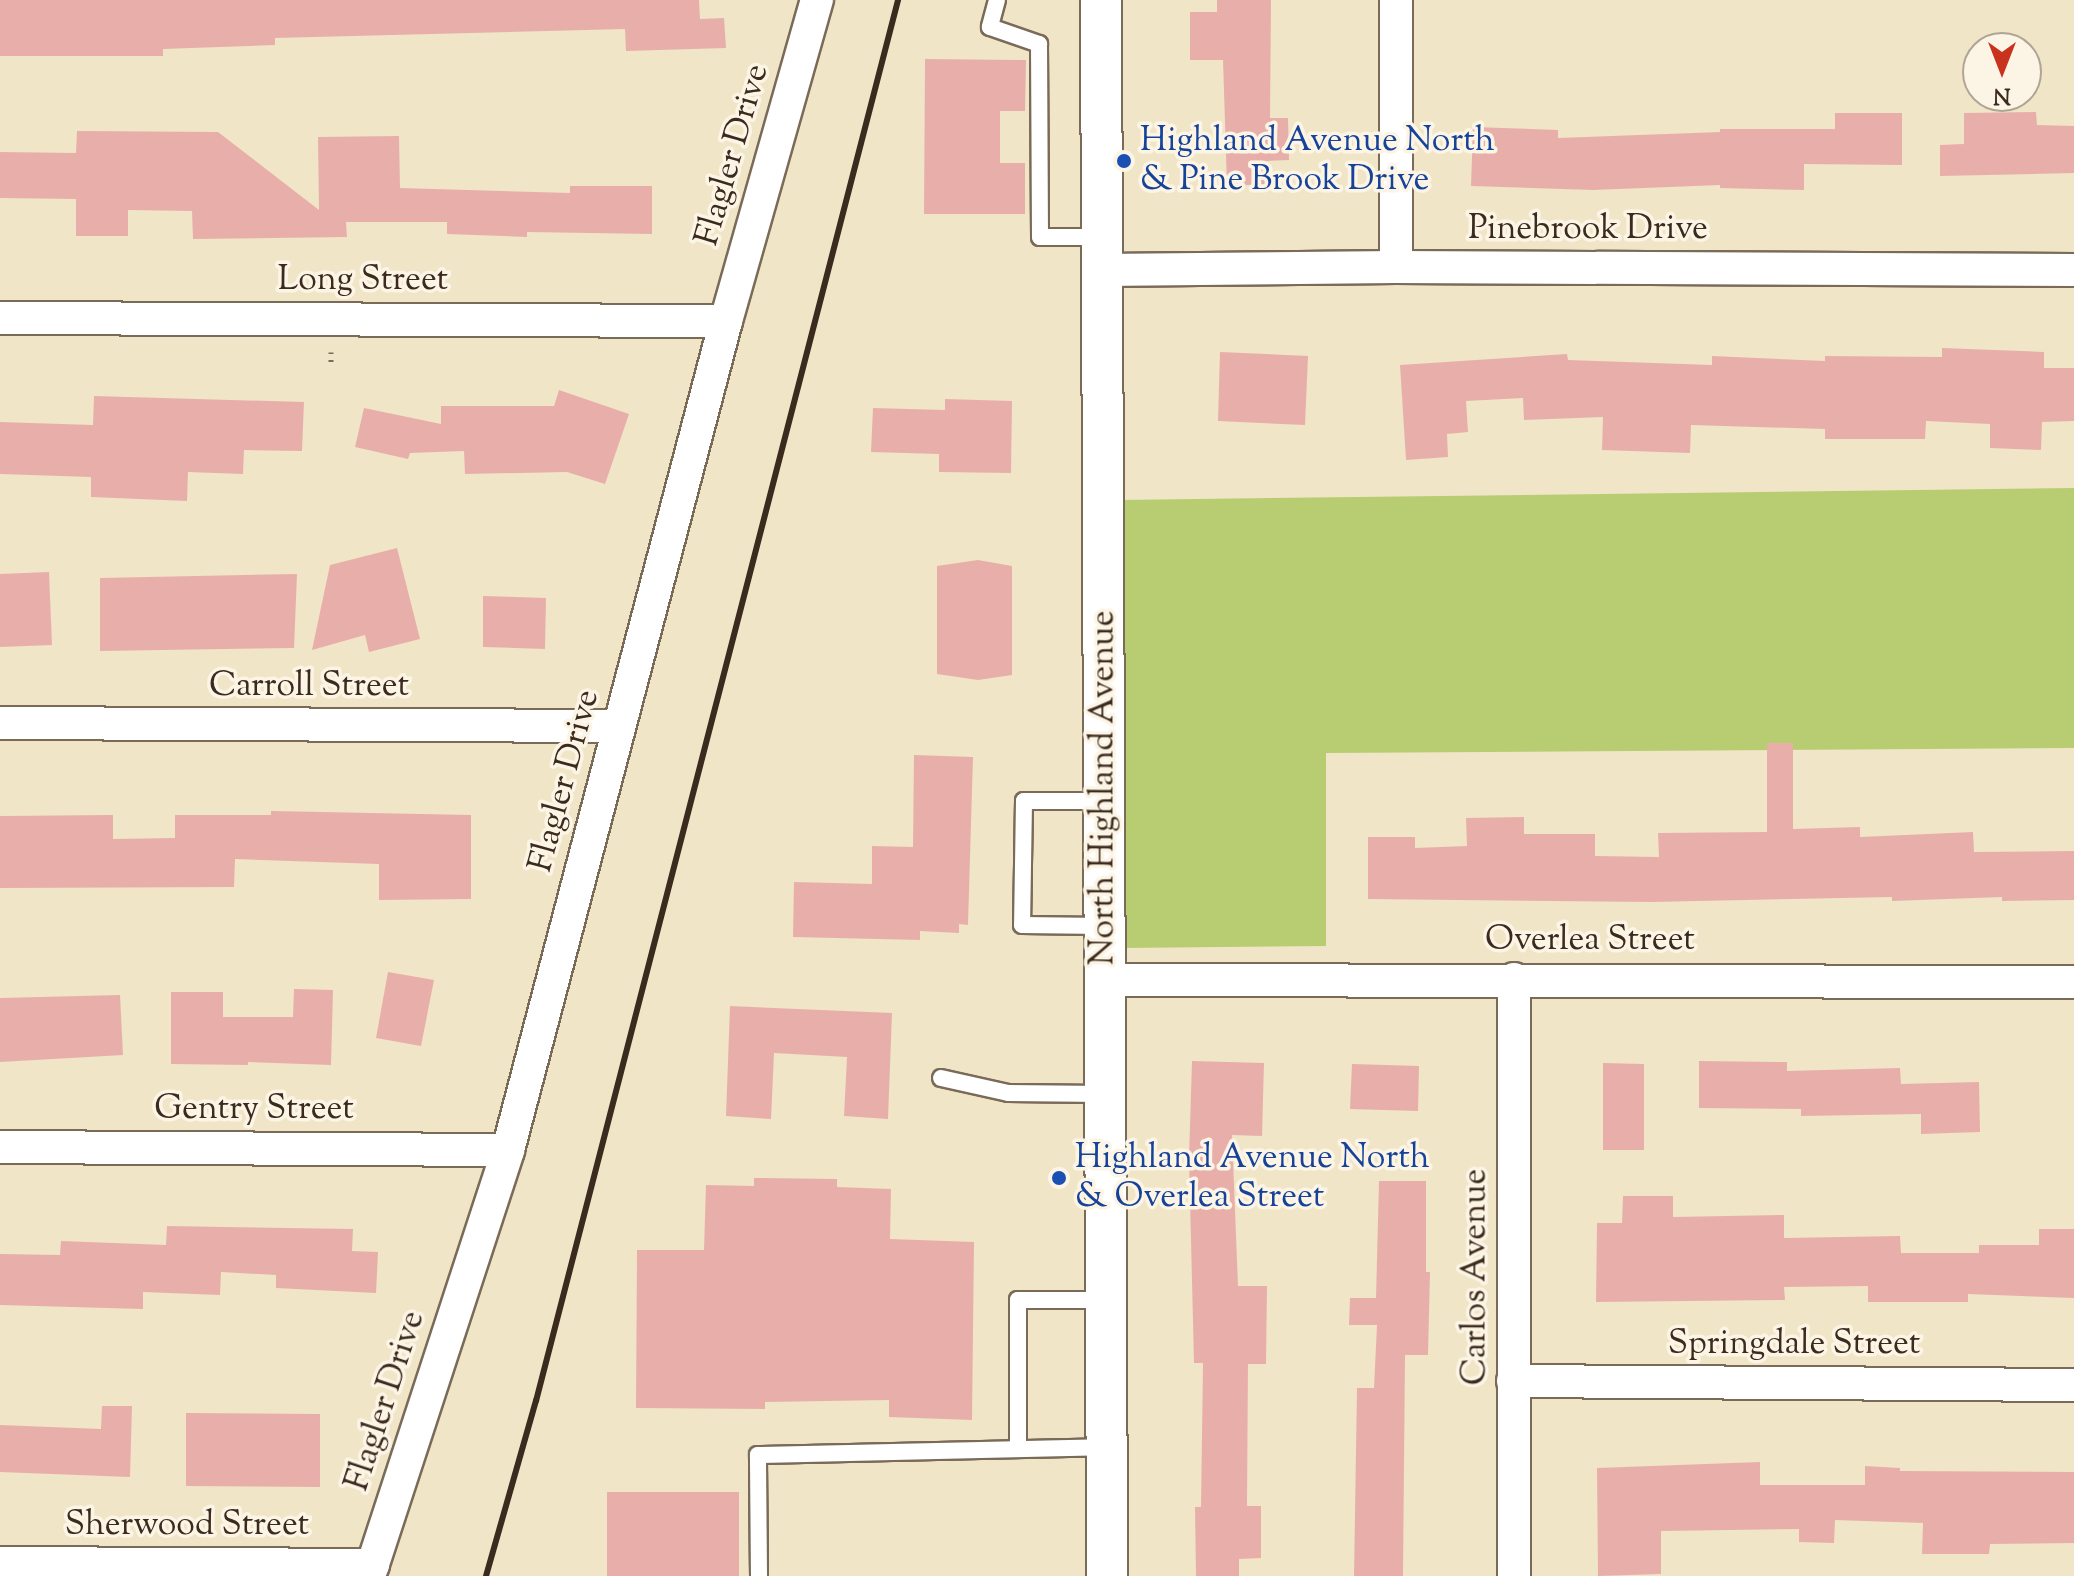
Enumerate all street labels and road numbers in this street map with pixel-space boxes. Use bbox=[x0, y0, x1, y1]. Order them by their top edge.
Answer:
street label: Flagler Drive bbox=[688, 60, 778, 250]
street label: Pinebrook Drive bbox=[1468, 210, 1708, 250]
street label: Long Street bbox=[278, 261, 448, 301]
street label: North Highland Avenue bbox=[1084, 611, 1124, 965]
street label: Carroll Street bbox=[209, 667, 409, 707]
street label: Flagler Drive bbox=[521, 685, 609, 877]
street label: Overlea Street bbox=[1485, 921, 1695, 961]
street label: Gentry Street bbox=[154, 1090, 354, 1130]
street label: Carlos Avenue bbox=[1456, 1169, 1496, 1385]
street label: Flagler Drive bbox=[338, 1306, 434, 1496]
street label: Springdale Street bbox=[1668, 1325, 1920, 1365]
street label: Sherwood Street bbox=[65, 1506, 309, 1546]

